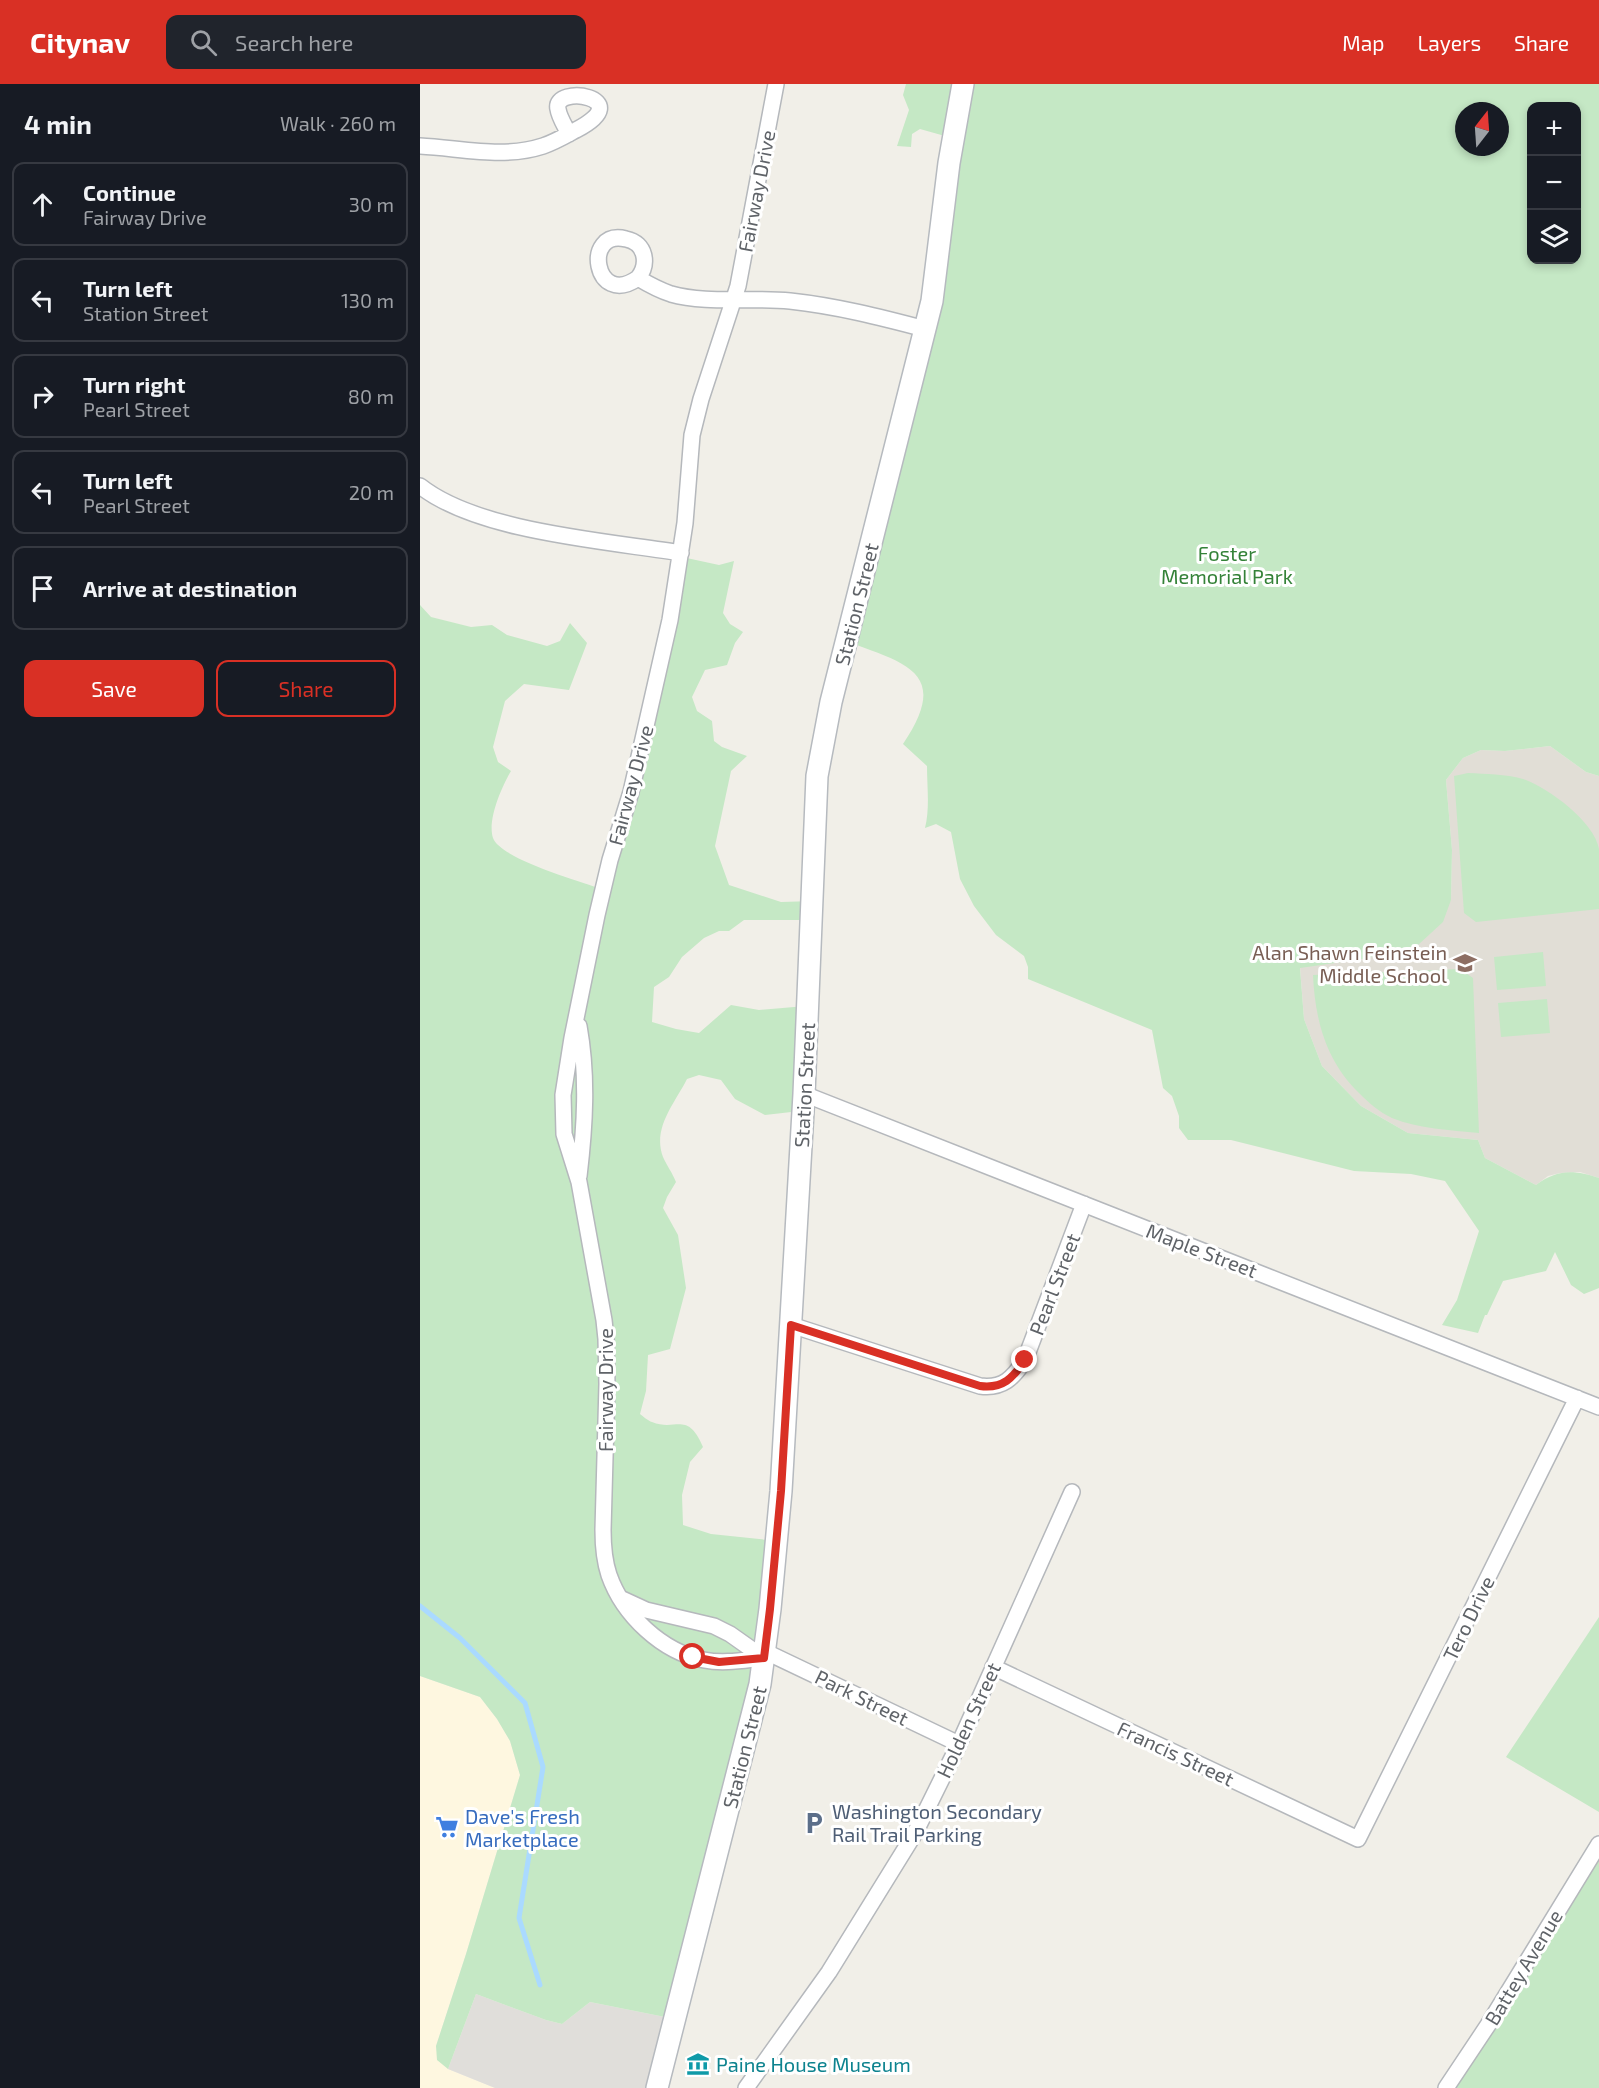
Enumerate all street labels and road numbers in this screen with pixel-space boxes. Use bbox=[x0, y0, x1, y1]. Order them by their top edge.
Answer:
street label: Fairway Drive bbox=[732, 128, 780, 254]
street label: Station Street bbox=[829, 540, 883, 668]
street label: Fairway Drive bbox=[602, 722, 658, 848]
street label: Station Street bbox=[789, 1021, 819, 1148]
street label: Maple Street bbox=[1143, 1218, 1261, 1282]
street label: Pearl Street bbox=[1024, 1229, 1084, 1338]
street label: Fairway Drive bbox=[593, 1328, 617, 1452]
street label: Tero Drive bbox=[1437, 1572, 1499, 1664]
street label: Holden Street bbox=[931, 1658, 1005, 1782]
street label: Park Street bbox=[811, 1664, 913, 1730]
street label: Station Street bbox=[717, 1683, 771, 1811]
street label: Francis Street bbox=[1114, 1715, 1239, 1791]
street label: Battey Avenue bbox=[1479, 1905, 1567, 2029]

